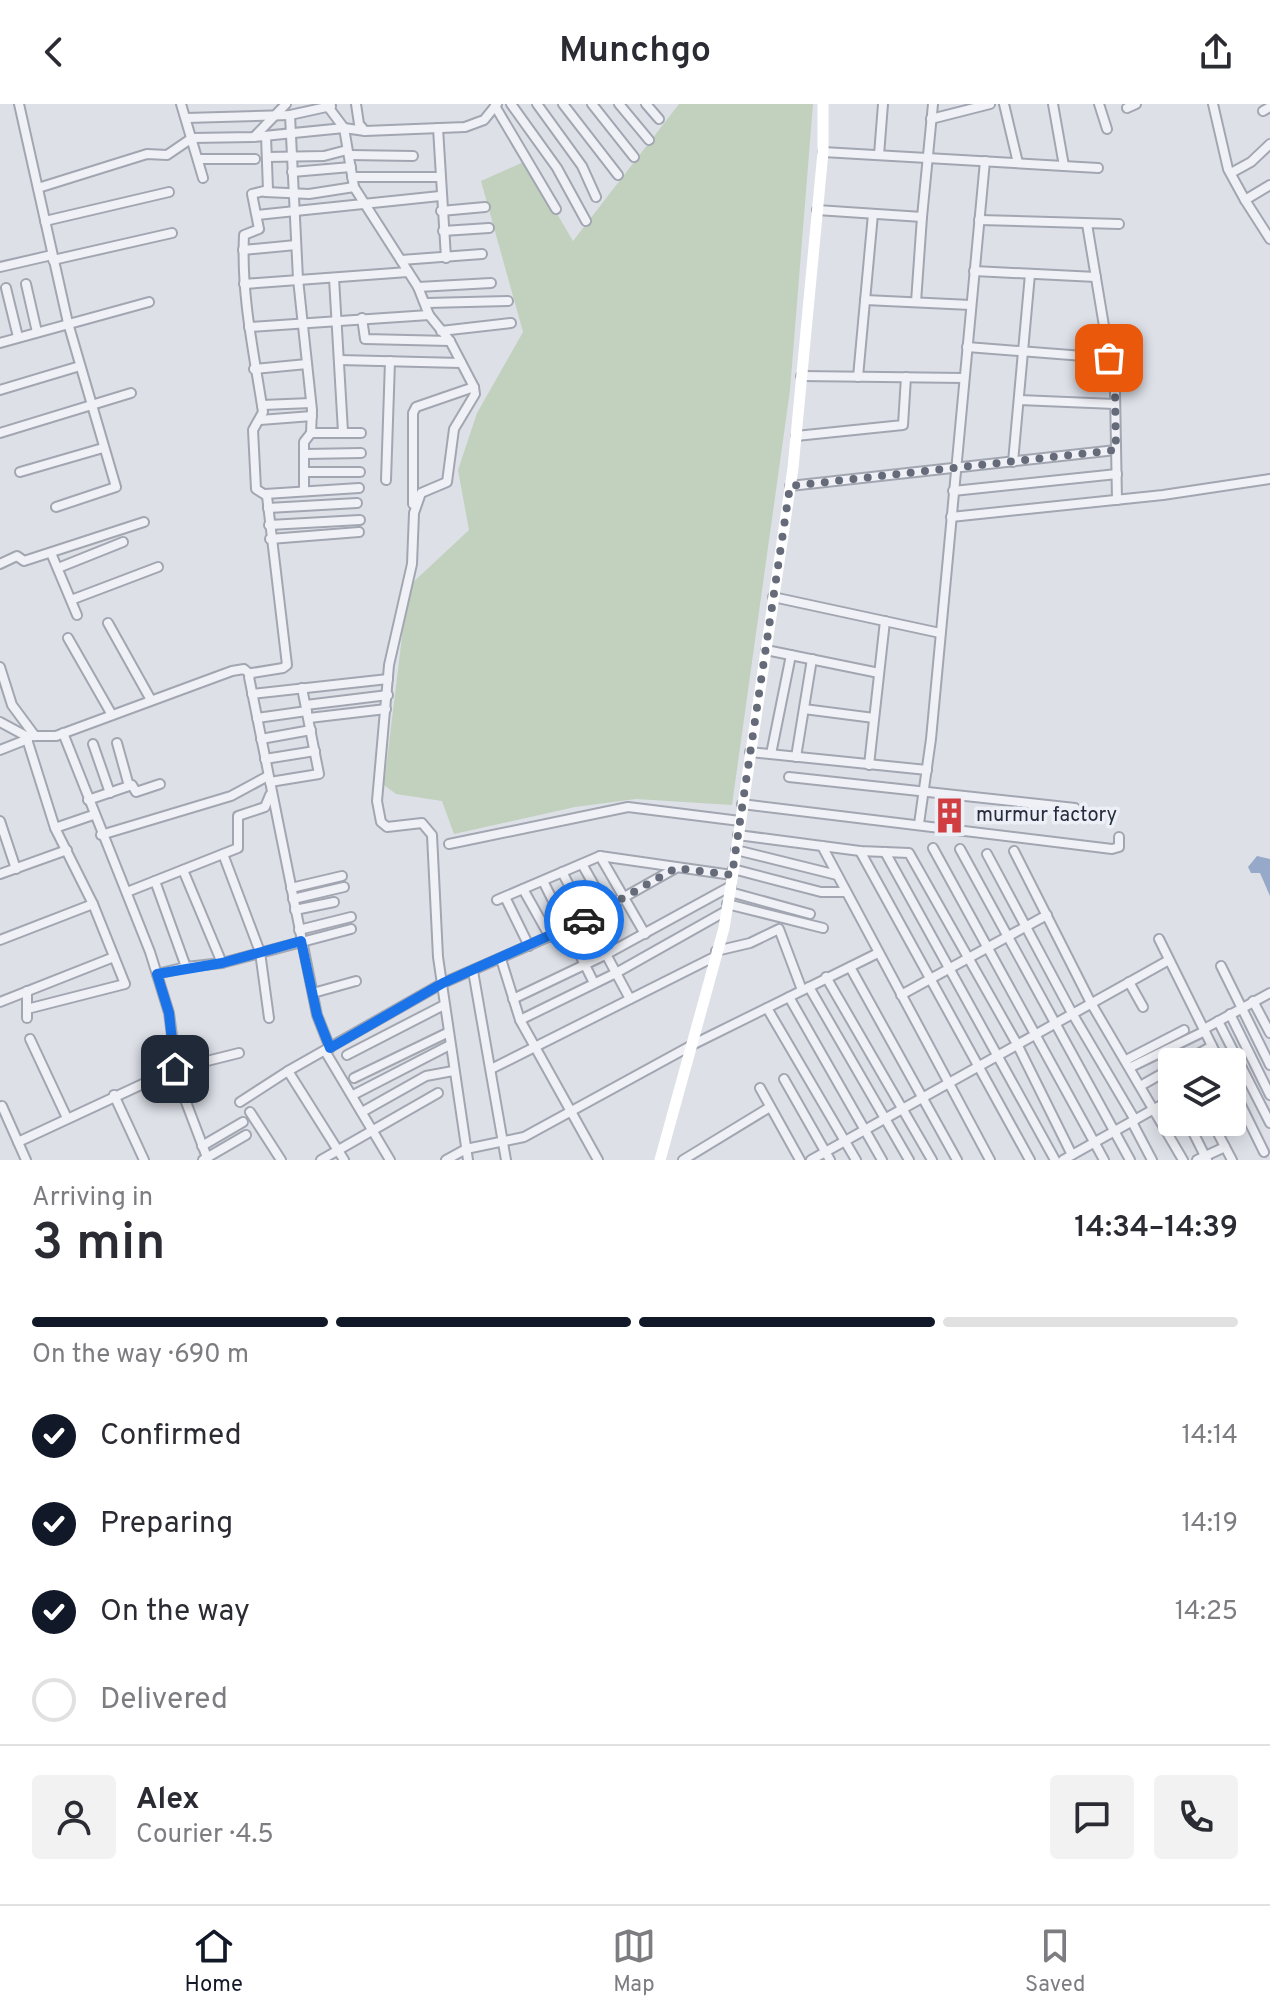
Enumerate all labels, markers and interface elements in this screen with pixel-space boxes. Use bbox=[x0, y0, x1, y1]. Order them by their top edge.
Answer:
text: Munchgo bbox=[559, 29, 711, 75]
icon: back bbox=[32, 30, 76, 74]
icon: share bbox=[1194, 30, 1238, 74]
pin bbox=[1075, 324, 1143, 392]
icon: bag bbox=[1087, 336, 1131, 380]
building icon: murmur factory bbox=[931, 797, 969, 835]
place label: murmur factory bbox=[976, 803, 1117, 829]
courier bbox=[544, 880, 624, 960]
icon: car bbox=[562, 898, 606, 942]
pin bbox=[141, 1035, 209, 1103]
icon: home bbox=[153, 1047, 197, 1091]
map controls bbox=[1158, 1048, 1246, 1136]
button: layers bbox=[1158, 1048, 1246, 1136]
text: Arriving in bbox=[32, 1182, 153, 1215]
text: 14:34–14:39 bbox=[1074, 1210, 1238, 1247]
text: 3 min bbox=[32, 1212, 165, 1278]
text: On the way · 690 m bbox=[32, 1339, 249, 1372]
icon: check bbox=[32, 1414, 76, 1458]
text: Confirmed bbox=[100, 1418, 242, 1455]
text: 14:14 bbox=[1182, 1420, 1238, 1453]
icon: check bbox=[32, 1502, 76, 1546]
text: Preparing bbox=[100, 1506, 233, 1543]
text: 14:19 bbox=[1182, 1508, 1238, 1541]
icon: check bbox=[32, 1590, 76, 1634]
text: On the way bbox=[100, 1594, 250, 1631]
text: 14:25 bbox=[1175, 1596, 1238, 1629]
text: Delivered bbox=[100, 1682, 228, 1719]
button: person bbox=[32, 1775, 116, 1859]
button: chat bbox=[1050, 1775, 1134, 1859]
button: phone bbox=[1154, 1775, 1238, 1859]
text: Alex bbox=[136, 1782, 200, 1819]
text: Courier · 4.5 bbox=[136, 1819, 274, 1852]
tab: Home bbox=[185, 1924, 243, 1999]
tab: Map bbox=[612, 1924, 656, 1999]
tab: Saved bbox=[1025, 1924, 1085, 1999]

